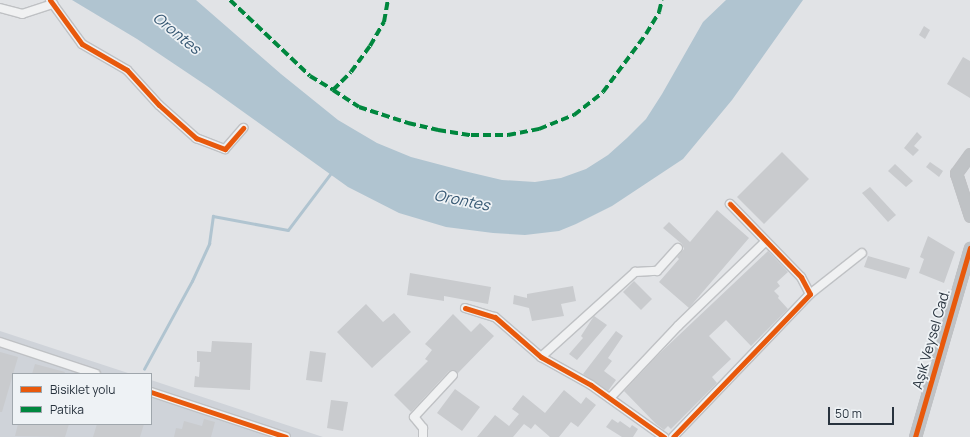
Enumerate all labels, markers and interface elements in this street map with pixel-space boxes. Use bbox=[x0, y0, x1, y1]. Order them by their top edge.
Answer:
water label: Orontes bbox=[149, 8, 205, 58]
water label: Orontes bbox=[433, 186, 491, 214]
street label: Aşık Veysel Cad. bbox=[909, 287, 953, 391]
legend bbox=[12, 373, 152, 425]
text: Bisiklet yolu bbox=[50, 381, 115, 398]
scale bar bbox=[830, 399, 896, 425]
text: Patika bbox=[50, 401, 84, 418]
text: 50 m bbox=[835, 405, 862, 422]

